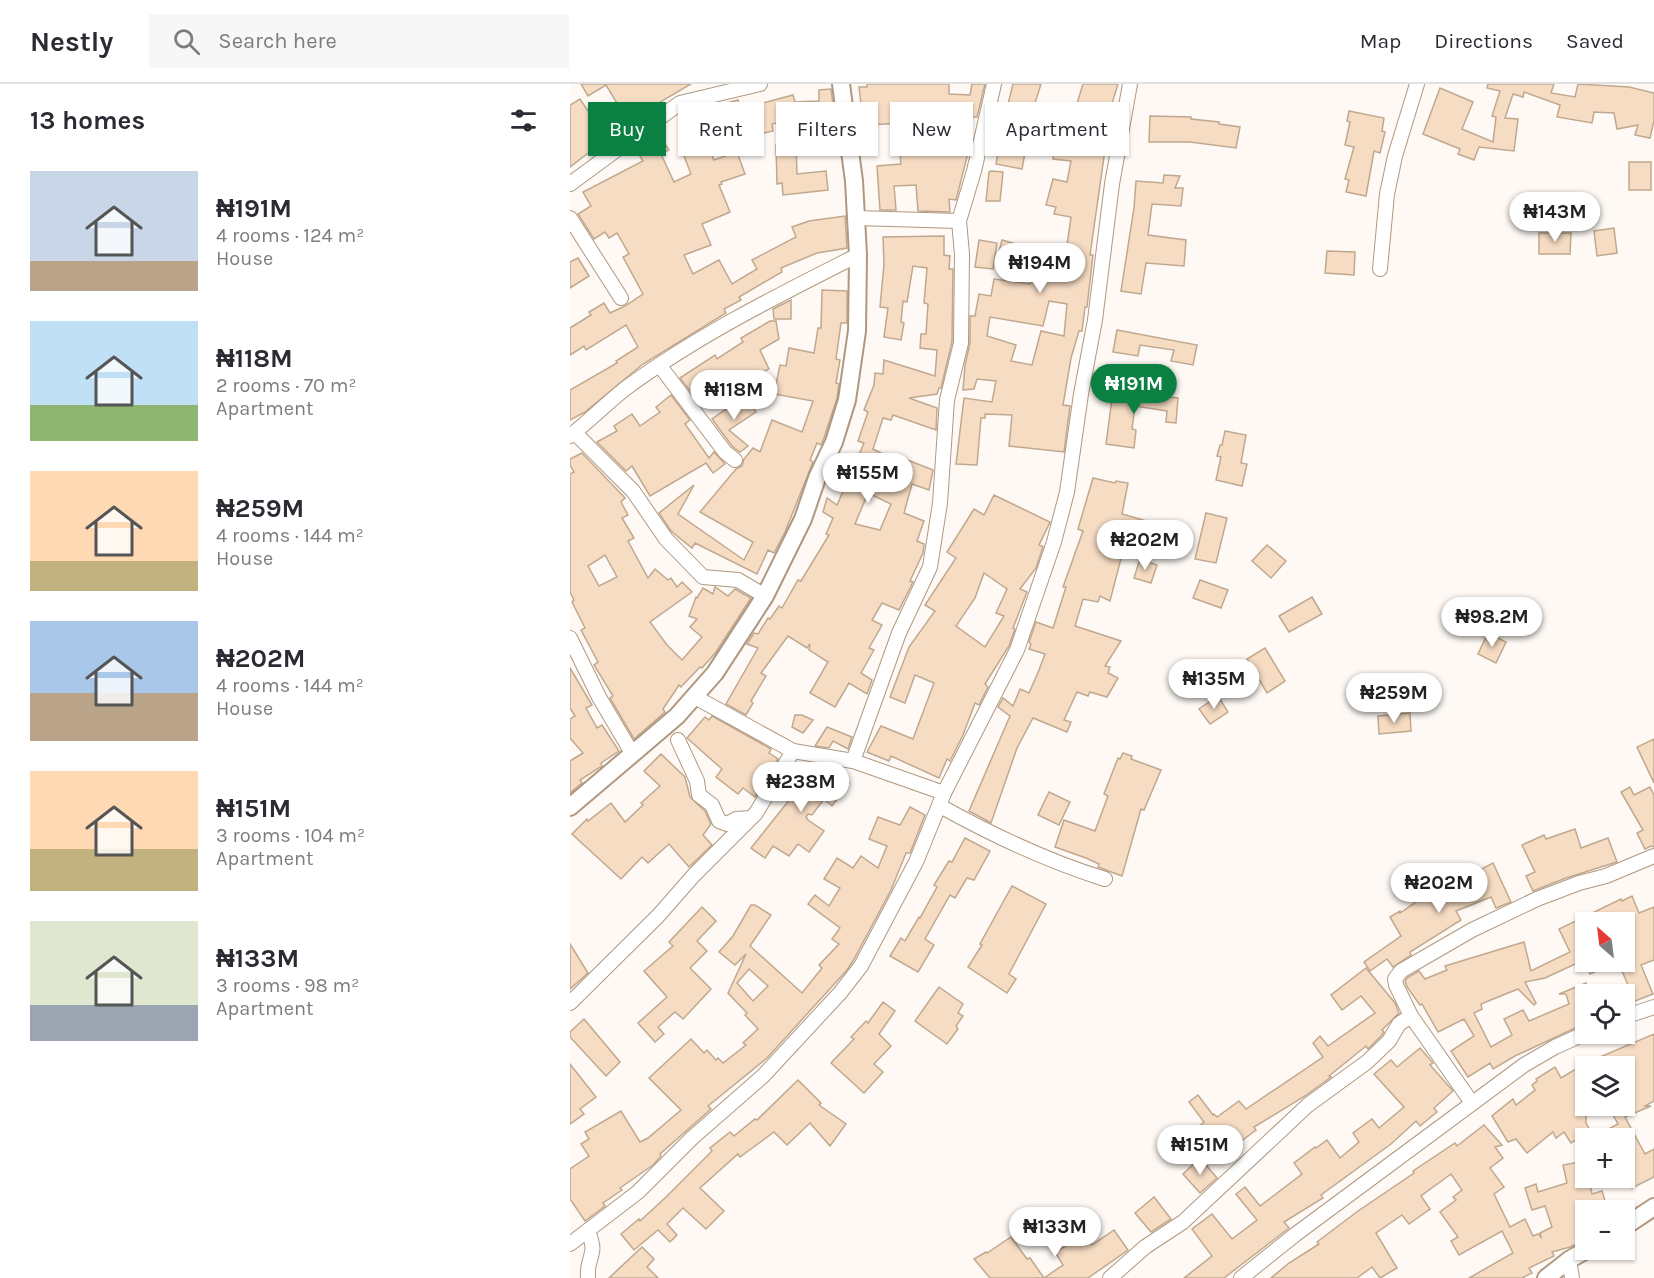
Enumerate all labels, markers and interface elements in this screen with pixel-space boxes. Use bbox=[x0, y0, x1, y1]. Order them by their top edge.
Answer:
search box bbox=[149, 14, 569, 68]
text: Nestly bbox=[30, 25, 113, 58]
icon: search bbox=[170, 25, 203, 58]
text: Search here bbox=[218, 28, 337, 54]
text: Map bbox=[1360, 29, 1401, 53]
text: Directions bbox=[1434, 29, 1533, 53]
text: Saved bbox=[1566, 29, 1624, 53]
chip: Buy bbox=[588, 102, 666, 156]
chip: Rent bbox=[678, 102, 764, 156]
chip: Filters bbox=[776, 102, 878, 156]
chip: New bbox=[890, 102, 973, 156]
chip: Apartment bbox=[985, 102, 1129, 156]
icon: filters bbox=[507, 104, 540, 137]
text: 13 homes bbox=[30, 105, 145, 136]
pin: ₦143M bbox=[1513, 192, 1597, 243]
text: ₦191M bbox=[216, 193, 292, 224]
icon: home bbox=[78, 195, 150, 267]
text: ₦143M bbox=[1523, 200, 1587, 223]
text: 4 rooms · 124 m² bbox=[216, 224, 364, 247]
pin: ₦194M bbox=[998, 243, 1082, 294]
text: House bbox=[216, 247, 273, 270]
text: ₦194M bbox=[1008, 251, 1072, 274]
text: ₦118M bbox=[216, 343, 293, 374]
icon: home bbox=[78, 345, 150, 417]
pin: ₦191M bbox=[1092, 364, 1176, 415]
pin: ₦118M bbox=[692, 370, 776, 421]
text: ₦191M bbox=[1105, 372, 1163, 395]
text: 2 rooms · 70 m² bbox=[216, 374, 356, 397]
text: ₦118M bbox=[704, 378, 764, 401]
text: Apartment bbox=[216, 397, 314, 420]
pin: ₦155M bbox=[826, 453, 910, 504]
text: ₦155M bbox=[837, 461, 899, 484]
text: ₦259M bbox=[216, 493, 304, 524]
icon: home bbox=[78, 495, 150, 567]
pin: ₦202M bbox=[1103, 520, 1187, 571]
text: 4 rooms · 144 m² bbox=[216, 524, 364, 547]
text: ₦202M bbox=[1111, 528, 1179, 551]
text: House bbox=[216, 547, 273, 570]
pin: ₦98.2M bbox=[1443, 597, 1541, 648]
text: ₦98.2M bbox=[1455, 605, 1529, 628]
text: ₦202M bbox=[216, 643, 305, 674]
icon: home bbox=[78, 645, 150, 717]
pin: ₦135M bbox=[1172, 659, 1256, 710]
text: ₦135M bbox=[1182, 667, 1246, 690]
pin: ₦259M bbox=[1352, 673, 1436, 724]
text: 4 rooms · 144 m² bbox=[216, 674, 364, 697]
text: ₦259M bbox=[1360, 681, 1428, 704]
text: House bbox=[216, 697, 273, 720]
pin: ₦238M bbox=[759, 762, 843, 813]
text: ₦238M bbox=[766, 770, 836, 793]
text: ₦151M bbox=[216, 793, 291, 824]
icon: home bbox=[78, 795, 150, 867]
text: 3 rooms · 104 m² bbox=[216, 824, 365, 847]
text: Apartment bbox=[216, 847, 314, 870]
pin: ₦202M bbox=[1397, 863, 1481, 914]
text: ₦202M bbox=[1405, 871, 1473, 894]
north arrow bbox=[1575, 912, 1635, 972]
map controls bbox=[1575, 912, 1635, 1260]
text: ₦133M bbox=[216, 943, 299, 974]
icon: home bbox=[78, 945, 150, 1017]
text: 3 rooms · 98 m² bbox=[216, 974, 359, 997]
button: locate bbox=[1575, 984, 1635, 1044]
text: Apartment bbox=[216, 997, 314, 1020]
button: layers bbox=[1575, 1056, 1635, 1116]
pin: ₦151M bbox=[1158, 1125, 1242, 1176]
button: + bbox=[1575, 1128, 1635, 1188]
text: ₦151M bbox=[1171, 1133, 1229, 1156]
button: − bbox=[1575, 1200, 1635, 1260]
pin: ₦133M bbox=[1013, 1207, 1097, 1258]
text: ₦133M bbox=[1023, 1215, 1087, 1238]

